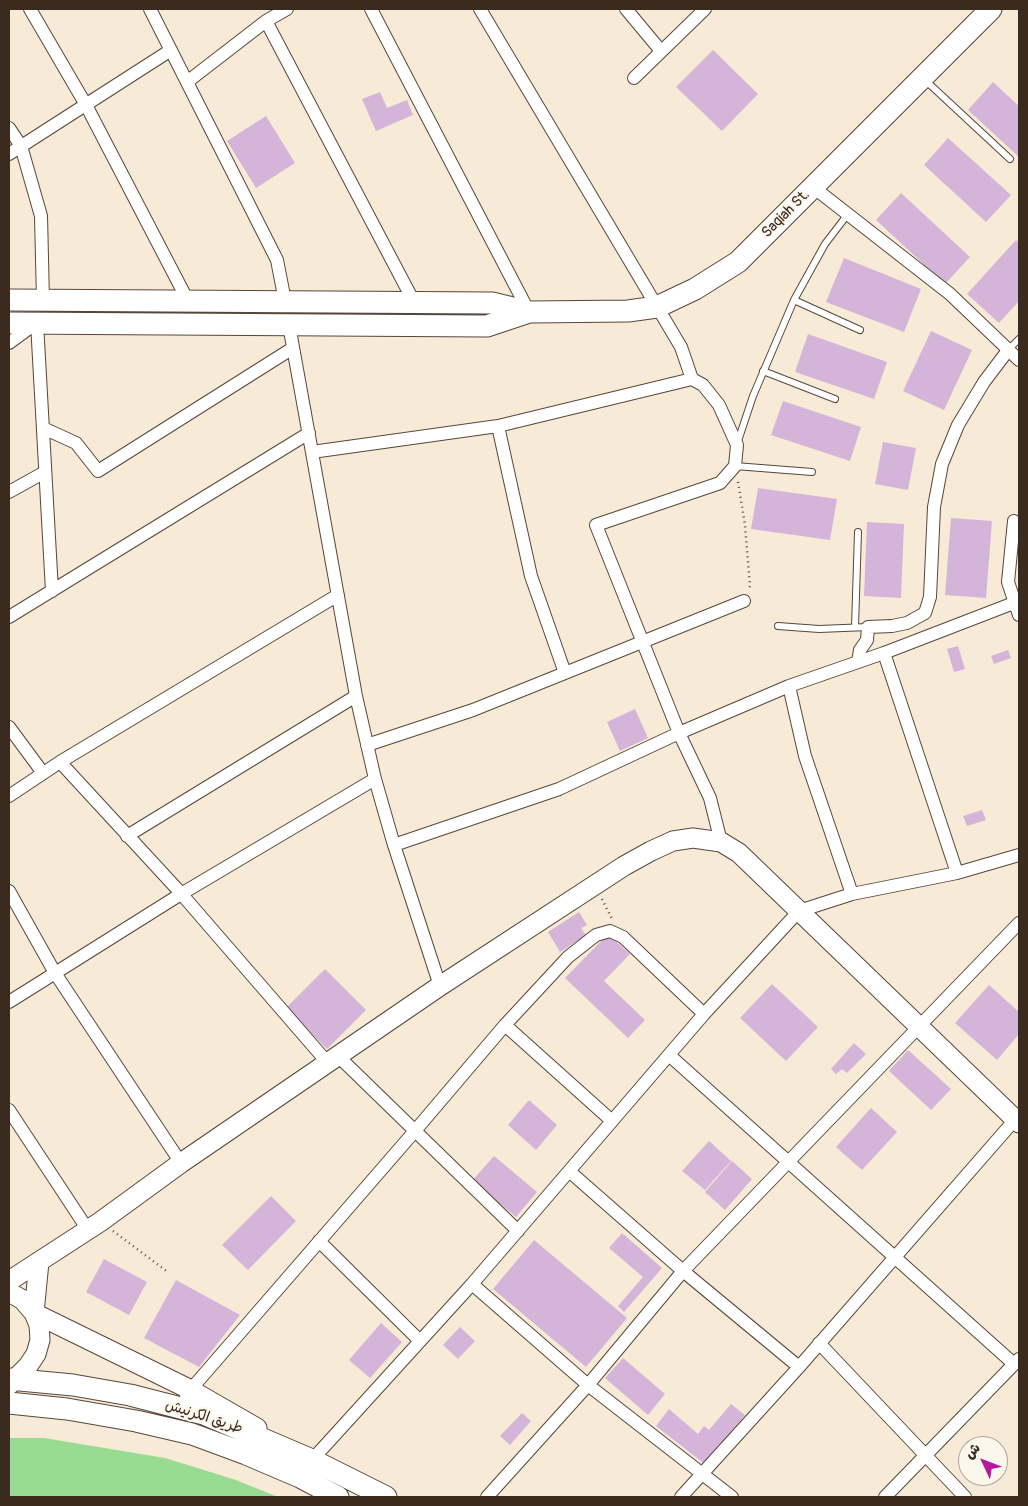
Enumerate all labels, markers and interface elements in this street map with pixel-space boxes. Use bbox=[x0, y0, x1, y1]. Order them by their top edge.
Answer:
street label: Saqiah St. bbox=[758, 186, 814, 242]
street label: طريق الكرنيش bbox=[163, 1396, 245, 1438]
north arrow bbox=[958, 1436, 1008, 1486]
text: ش bbox=[961, 1440, 984, 1463]

